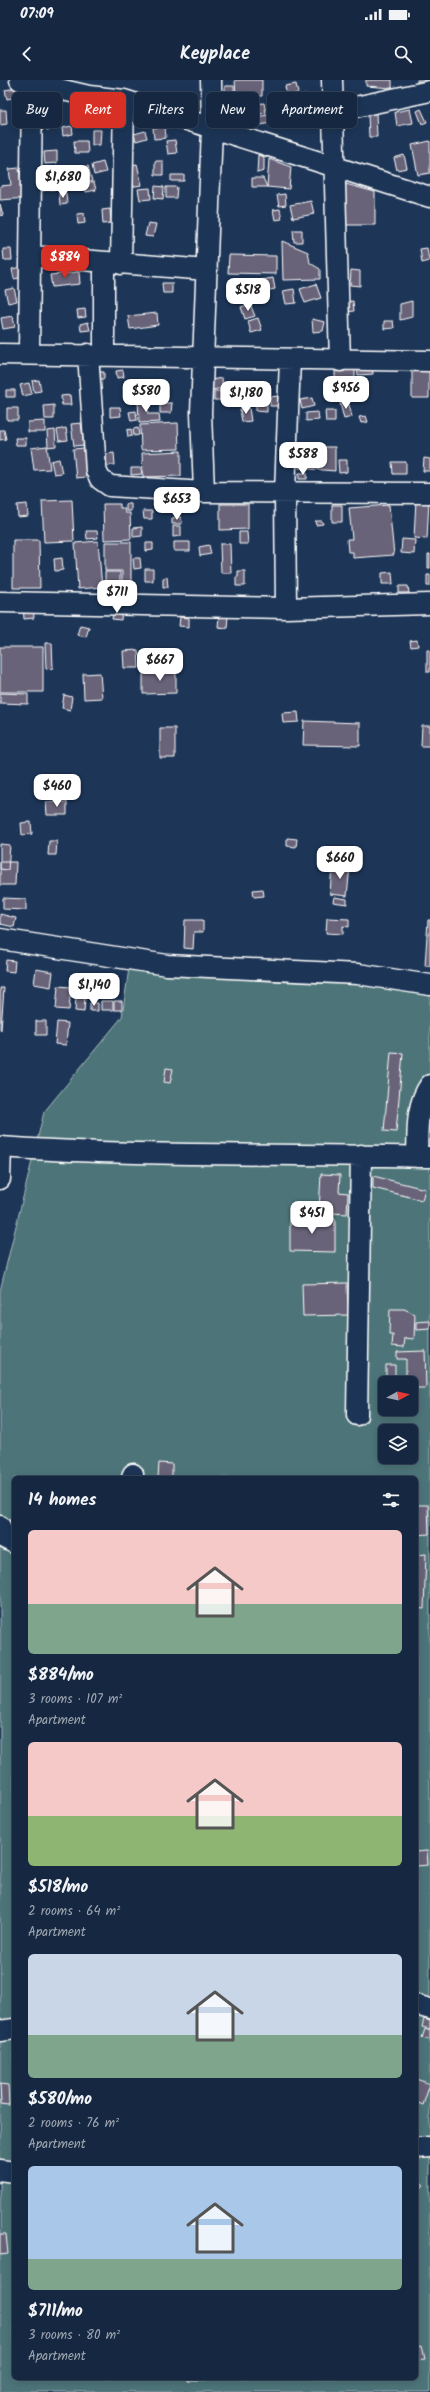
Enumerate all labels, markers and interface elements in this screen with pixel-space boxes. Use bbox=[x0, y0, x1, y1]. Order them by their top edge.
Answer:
text: 07:09 bbox=[20, 2, 54, 26]
text: Keyplace bbox=[180, 40, 250, 69]
icon: back bbox=[16, 43, 38, 65]
icon: search bbox=[392, 43, 414, 65]
chip: Buy bbox=[12, 92, 62, 128]
chip: Rent bbox=[70, 92, 126, 128]
chip: Filters bbox=[134, 92, 198, 128]
chip: New bbox=[206, 92, 259, 128]
chip: Apartment bbox=[267, 92, 357, 128]
pin: $1,680 bbox=[30, 165, 96, 199]
text: $1,680 bbox=[45, 167, 81, 188]
pin: $884 bbox=[41, 245, 89, 279]
text: $884 bbox=[50, 247, 80, 268]
pin: $518 bbox=[224, 278, 272, 312]
text: $518 bbox=[235, 280, 261, 301]
pin: $956 bbox=[322, 376, 370, 410]
text: $956 bbox=[332, 378, 360, 399]
pin: $580 bbox=[122, 379, 170, 413]
text: $580 bbox=[132, 381, 160, 402]
pin: $1,180 bbox=[213, 381, 279, 415]
text: $1,180 bbox=[229, 383, 263, 404]
pin: $588 bbox=[279, 442, 327, 476]
text: $588 bbox=[288, 444, 318, 465]
pin: $653 bbox=[153, 487, 201, 521]
text: $653 bbox=[163, 489, 191, 510]
pin: $711 bbox=[93, 580, 141, 614]
text: $711 bbox=[106, 582, 128, 603]
pin: $667 bbox=[136, 648, 184, 682]
text: $667 bbox=[146, 650, 174, 671]
pin: $460 bbox=[33, 774, 81, 808]
text: $460 bbox=[43, 776, 71, 797]
pin: $660 bbox=[316, 846, 364, 880]
text: $660 bbox=[326, 848, 354, 869]
pin: $1,140 bbox=[61, 973, 127, 1007]
text: $1,140 bbox=[78, 975, 110, 996]
pin: $451 bbox=[288, 1201, 336, 1235]
text: $451 bbox=[299, 1203, 325, 1224]
north arrow bbox=[378, 1376, 418, 1416]
map controls bbox=[378, 1376, 418, 1464]
button: layers bbox=[378, 1424, 418, 1464]
text: 14 homes bbox=[28, 1487, 96, 1514]
icon: filters bbox=[380, 1489, 402, 1511]
icon: home bbox=[179, 1556, 251, 1628]
text: $884/mo bbox=[28, 1662, 94, 1689]
text: 3 rooms · 107 m² bbox=[28, 1689, 122, 1710]
text: Apartment bbox=[28, 1710, 86, 1731]
icon: home bbox=[179, 1768, 251, 1840]
text: $518/mo bbox=[28, 1874, 88, 1901]
text: 2 rooms · 64 m² bbox=[28, 1901, 120, 1922]
text: Apartment bbox=[28, 1922, 86, 1943]
icon: home bbox=[179, 1980, 251, 2052]
text: $580/mo bbox=[28, 2086, 92, 2113]
text: 2 rooms · 76 m² bbox=[28, 2113, 119, 2134]
text: Apartment bbox=[28, 2134, 86, 2155]
icon: home bbox=[179, 2192, 251, 2264]
text: $711/mo bbox=[28, 2298, 83, 2325]
text: 3 rooms · 80 m² bbox=[28, 2325, 120, 2346]
text: Apartment bbox=[28, 2346, 86, 2367]

